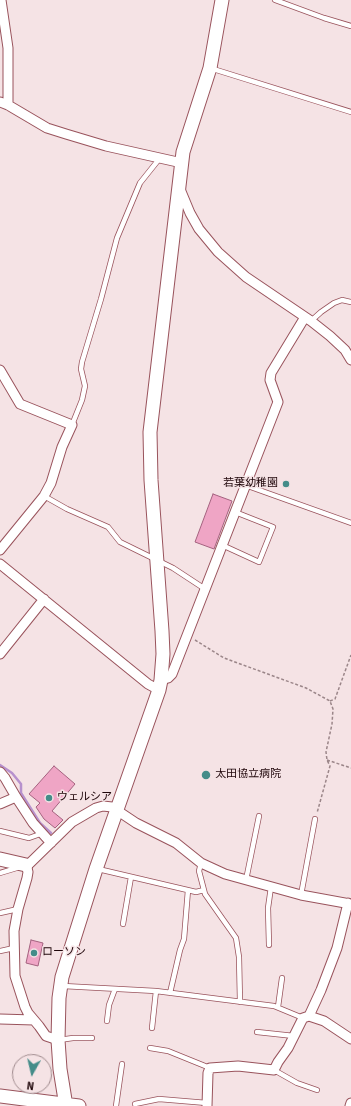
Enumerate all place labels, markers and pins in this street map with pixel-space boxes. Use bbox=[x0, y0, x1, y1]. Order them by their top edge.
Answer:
place label: 若葉幼稚園 bbox=[223, 477, 278, 491]
marker: 若葉幼稚園 bbox=[281, 479, 291, 489]
place label: 太田協立病院 bbox=[215, 768, 281, 782]
marker: 太田協立病院 bbox=[200, 769, 212, 781]
place label: ウェルシア bbox=[57, 791, 112, 805]
marker: ウェルシア bbox=[44, 793, 54, 803]
place label: ローソン bbox=[42, 946, 86, 960]
marker: ローソン bbox=[29, 948, 39, 958]

